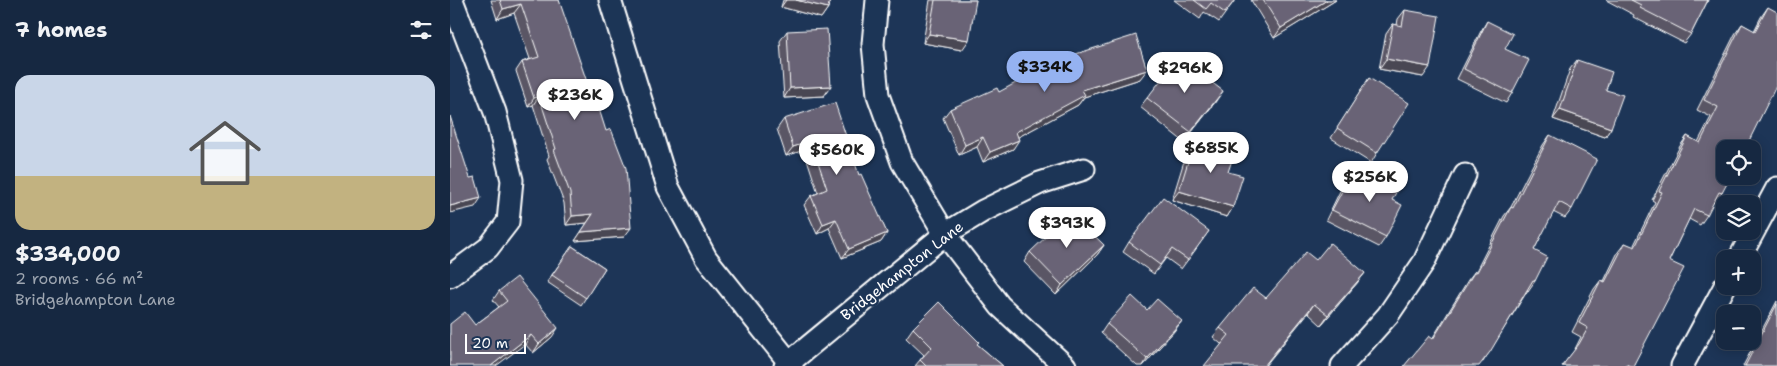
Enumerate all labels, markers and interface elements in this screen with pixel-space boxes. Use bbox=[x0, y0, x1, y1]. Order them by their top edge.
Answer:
text: 7 homes bbox=[15, 16, 107, 44]
icon: filters bbox=[407, 16, 435, 44]
pin: $334K bbox=[1010, 51, 1080, 93]
pin: $296K bbox=[1150, 52, 1220, 94]
text: $334K bbox=[1018, 56, 1072, 77]
text: $296K bbox=[1158, 57, 1212, 78]
pin: $236K bbox=[540, 78, 610, 121]
text: $236K bbox=[548, 84, 602, 105]
icon: home bbox=[180, 108, 270, 198]
pin: $685K bbox=[1176, 132, 1246, 174]
pin: $560K bbox=[802, 134, 872, 176]
text: $685K bbox=[1184, 137, 1238, 158]
text: $560K bbox=[810, 139, 864, 160]
map controls bbox=[1716, 140, 1761, 350]
button: locate bbox=[1716, 140, 1761, 185]
pin: $256K bbox=[1335, 160, 1405, 203]
text: $256K bbox=[1343, 166, 1397, 187]
button: layers bbox=[1716, 195, 1761, 240]
pin: $393K bbox=[1032, 206, 1102, 249]
text: $393K bbox=[1040, 212, 1094, 233]
street label: Bridgehampton Lane bbox=[837, 217, 967, 325]
text: $334,000 bbox=[15, 240, 121, 268]
button: + bbox=[1716, 250, 1761, 295]
text: 2 rooms · 66 m² bbox=[15, 268, 143, 289]
text: Bridgehampton Lane bbox=[15, 289, 175, 310]
button: − bbox=[1716, 305, 1761, 350]
scale bar bbox=[465, 331, 526, 354]
text: 20 m bbox=[472, 334, 508, 352]

